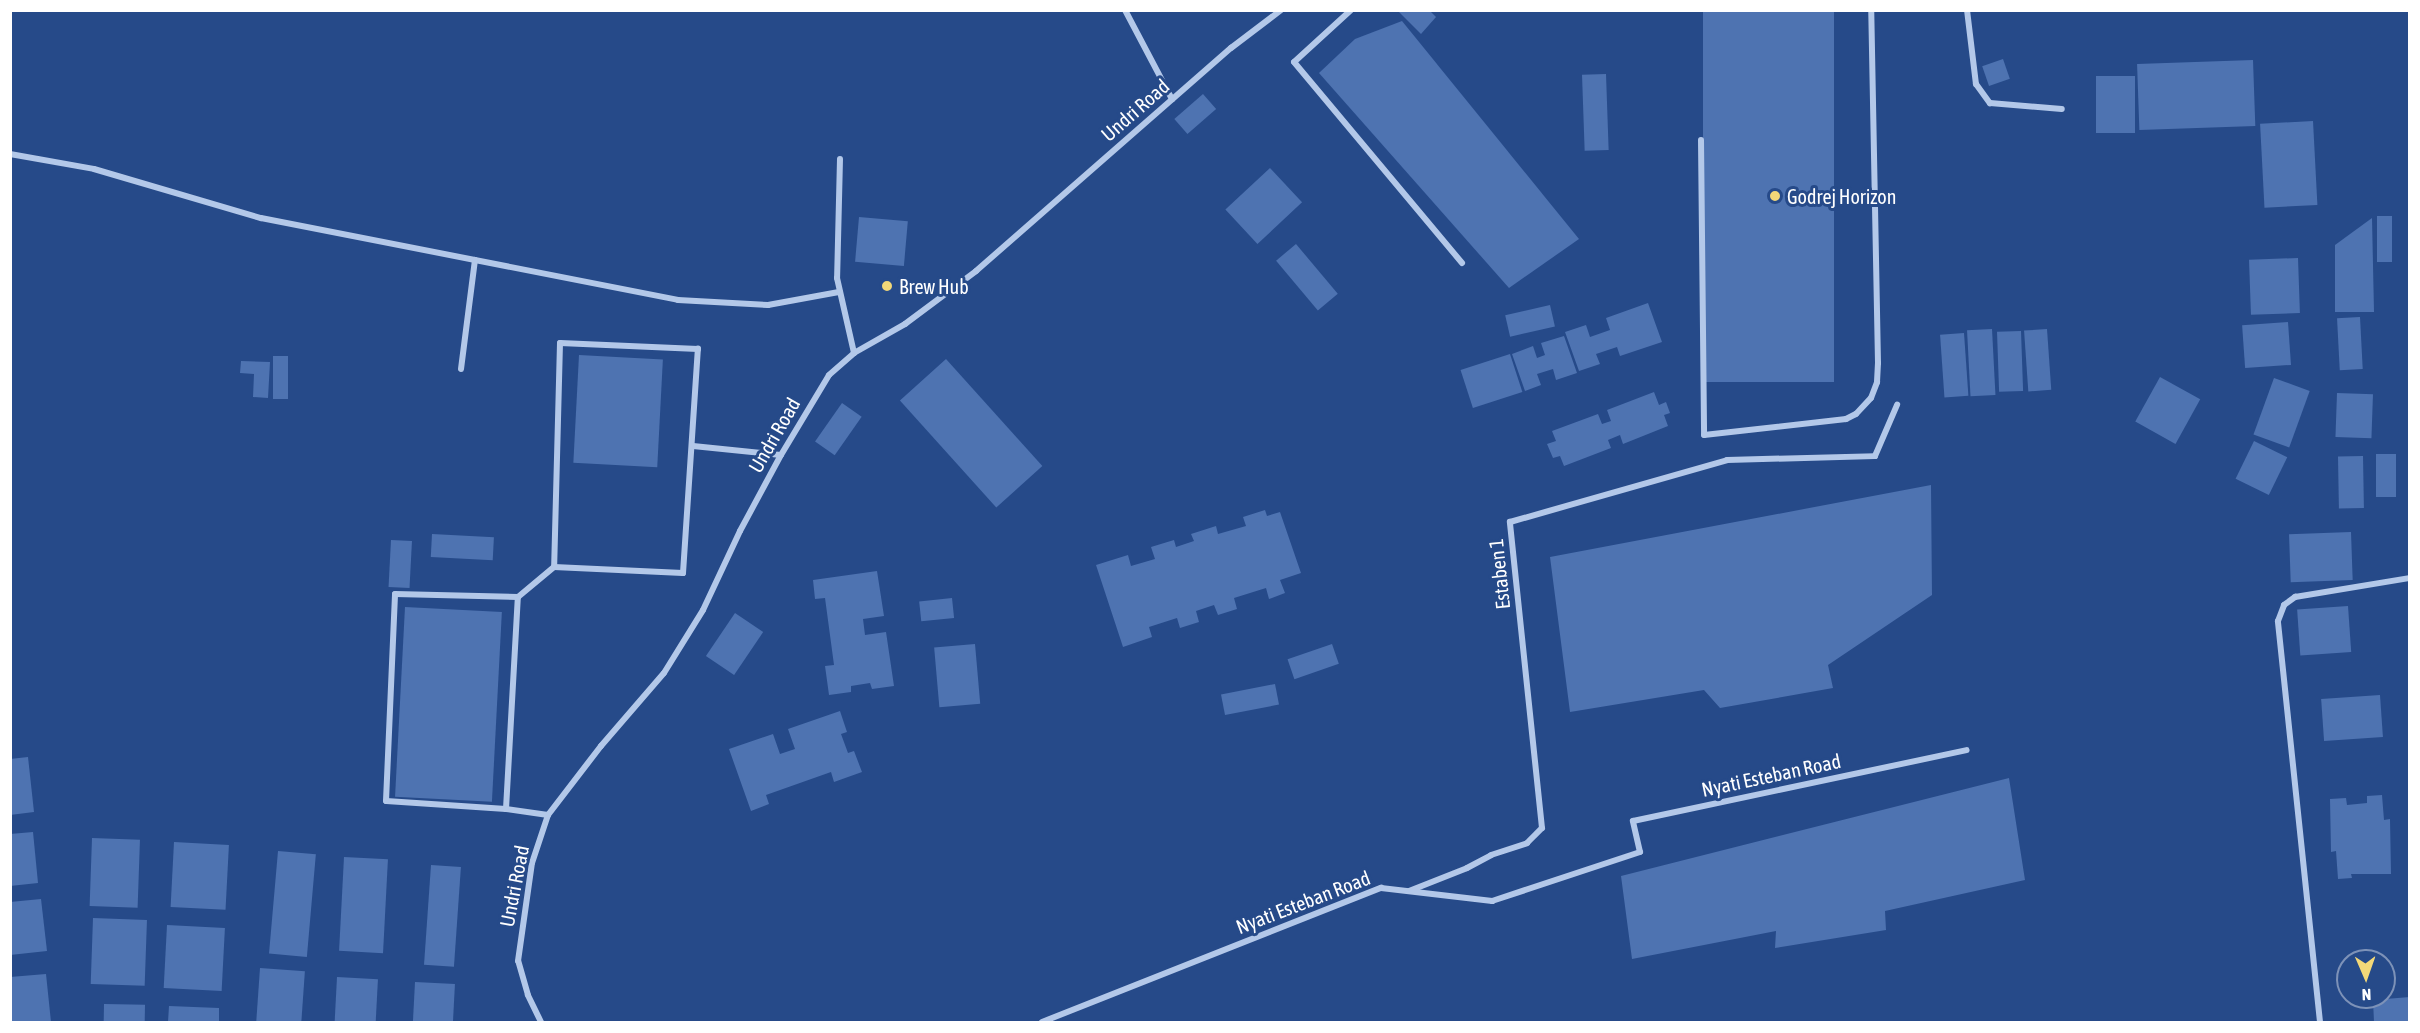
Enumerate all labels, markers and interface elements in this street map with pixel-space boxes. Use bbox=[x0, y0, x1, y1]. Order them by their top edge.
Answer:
street label: Undri Road bbox=[1096, 74, 1174, 146]
place label: Godrej Horizon bbox=[1787, 184, 1896, 208]
marker: Godrej Horizon bbox=[1768, 189, 1782, 203]
place label: Brew Hub bbox=[899, 274, 969, 298]
marker: Brew Hub bbox=[880, 279, 894, 293]
street label: Undri Road bbox=[743, 393, 805, 477]
street label: Estaben 1 bbox=[1483, 537, 1515, 611]
street label: Nyati Esteban Road bbox=[1699, 749, 1843, 801]
street label: Undri Road bbox=[494, 843, 534, 929]
street label: Nyati Esteban Road bbox=[1232, 865, 1374, 939]
north arrow bbox=[2336, 949, 2396, 1009]
text: N bbox=[2362, 986, 2372, 1004]

